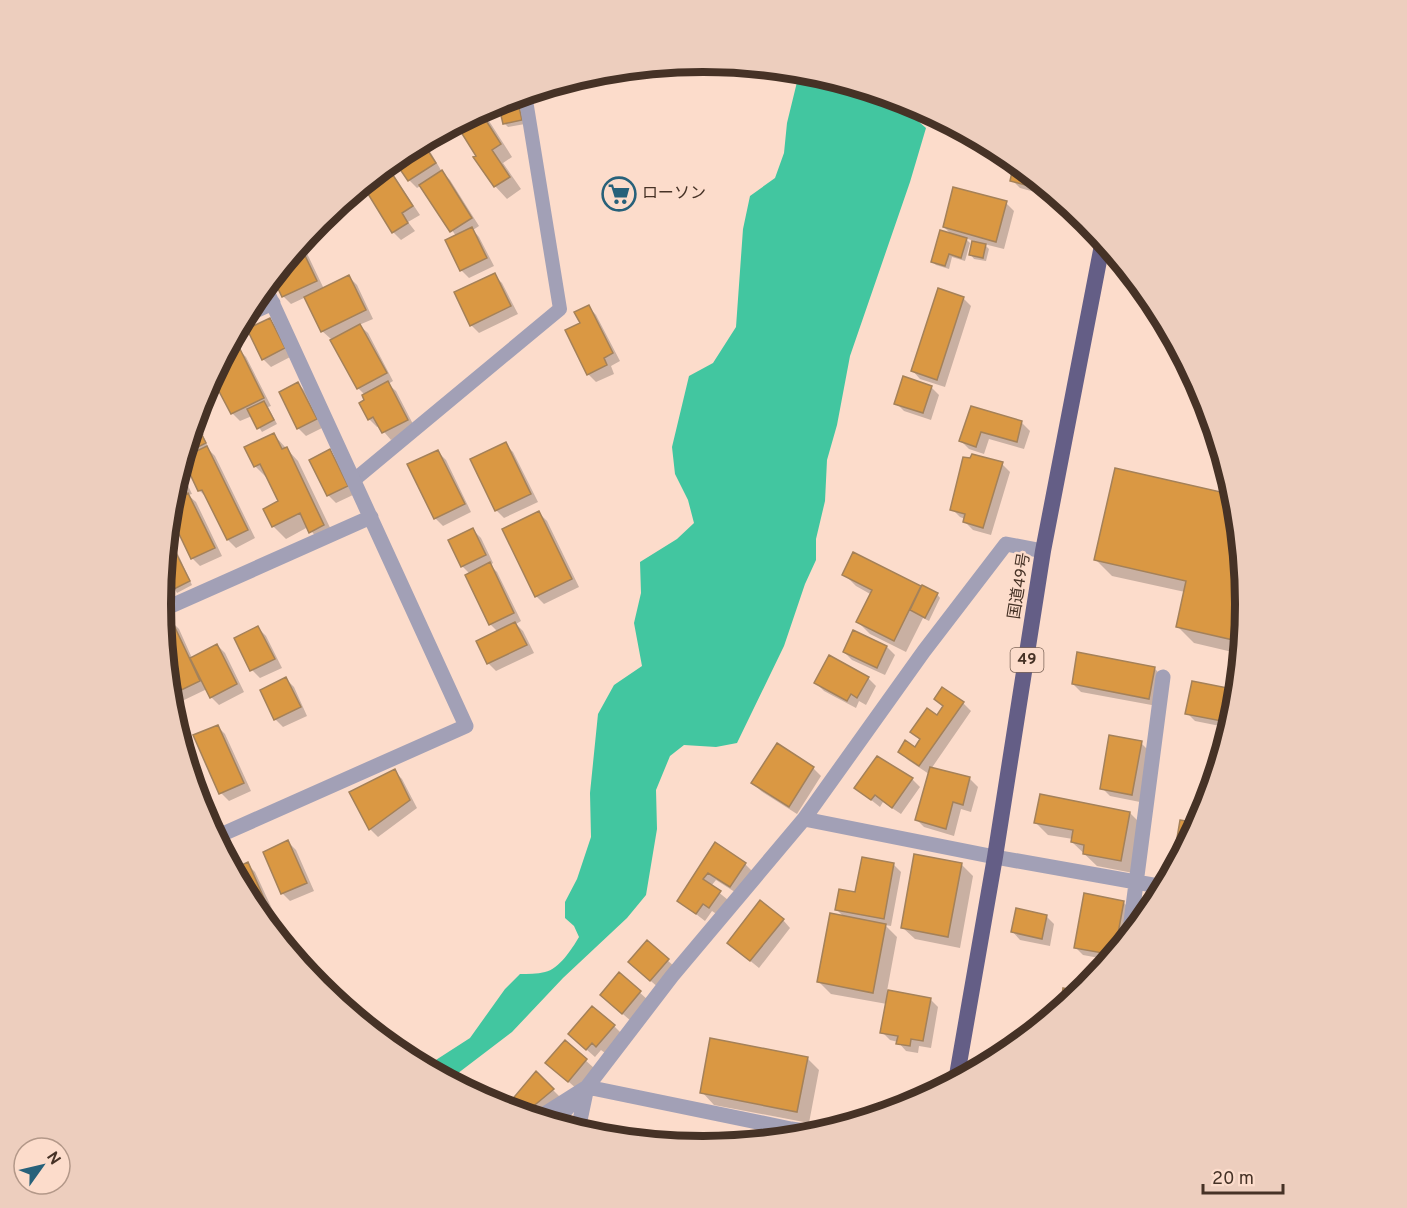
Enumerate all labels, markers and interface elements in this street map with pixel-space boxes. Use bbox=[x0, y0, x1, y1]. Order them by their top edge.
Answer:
supermarket icon: ローソン bbox=[601, 176, 637, 212]
place label: ローソン bbox=[642, 184, 706, 204]
street label: 国道49号 bbox=[1005, 551, 1035, 621]
road number: 49 bbox=[1010, 648, 1044, 672]
north arrow bbox=[12, 1136, 72, 1196]
text: N bbox=[41, 1148, 64, 1169]
scale bar bbox=[1203, 1157, 1282, 1195]
text: 20 m bbox=[1212, 1168, 1254, 1191]

